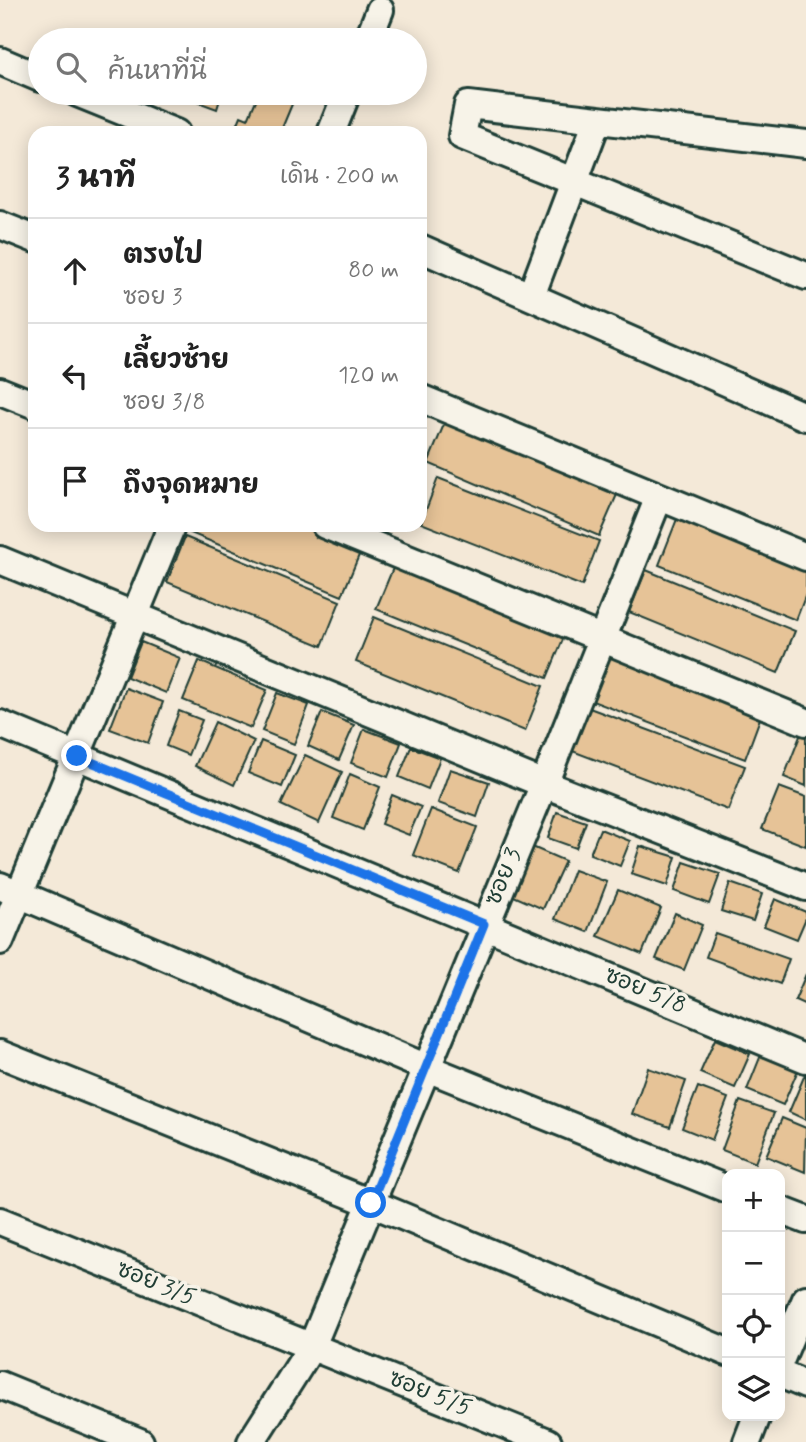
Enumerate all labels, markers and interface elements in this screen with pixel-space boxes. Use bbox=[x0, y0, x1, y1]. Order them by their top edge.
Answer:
search box bbox=[28, 28, 427, 105]
icon: search bbox=[52, 48, 90, 86]
text: ค้นหาที่นี่ bbox=[108, 55, 207, 89]
text: 3 นาที bbox=[56, 159, 135, 198]
text: เดิน · 200 m bbox=[280, 162, 399, 192]
text: ตรงไป bbox=[123, 239, 203, 273]
icon: ahead bbox=[56, 252, 94, 290]
text: 80 m bbox=[348, 256, 399, 286]
text: ซอย 3 bbox=[123, 283, 182, 313]
text: เลี้ยวซ้าย bbox=[123, 344, 229, 378]
icon: left bbox=[56, 357, 94, 395]
text: 120 m bbox=[338, 361, 399, 391]
text: ซอย 3/8 bbox=[123, 388, 205, 418]
icon: arrive bbox=[56, 462, 94, 500]
text: ถึงจุดหมาย bbox=[123, 469, 259, 503]
route end bbox=[61, 740, 92, 771]
street label: ซอย 3 bbox=[479, 844, 529, 910]
street label: ซอย 5/8 bbox=[600, 960, 690, 1022]
map controls bbox=[722, 1169, 785, 1421]
button: + bbox=[722, 1169, 785, 1232]
route start bbox=[355, 1187, 386, 1218]
button: − bbox=[722, 1232, 785, 1295]
street label: ซอย 3/5 bbox=[112, 1254, 200, 1314]
button: locate bbox=[722, 1295, 785, 1358]
button: layers bbox=[722, 1358, 785, 1421]
street label: ซอย 5/5 bbox=[384, 1364, 476, 1424]

